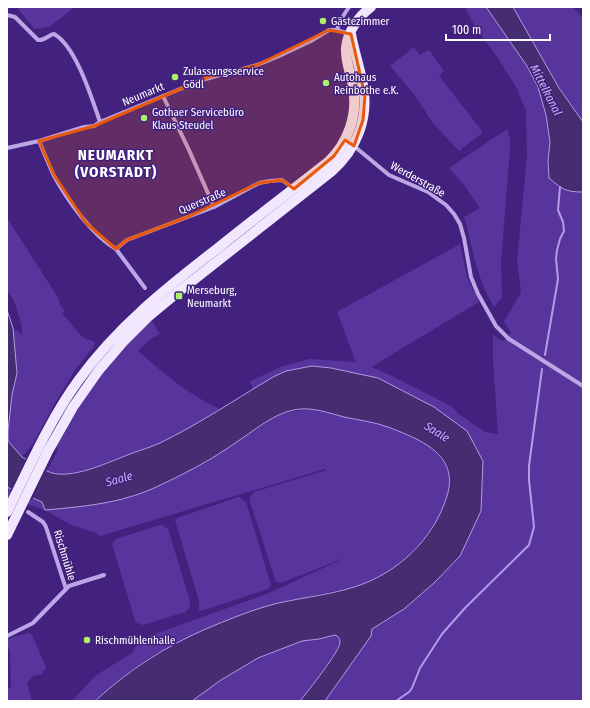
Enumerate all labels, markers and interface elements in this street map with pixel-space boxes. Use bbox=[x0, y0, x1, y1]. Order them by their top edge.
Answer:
place label: Gästezimmer bbox=[331, 15, 390, 28]
marker: Gästezimmer bbox=[318, 16, 328, 26]
scale bar bbox=[446, 16, 550, 42]
text: 100 m bbox=[452, 23, 481, 37]
water label: Mittelkanal bbox=[527, 62, 565, 118]
place label: Zulassungsservice Gödl bbox=[183, 65, 264, 91]
place label: Autohaus Reinbothe e.K. bbox=[334, 71, 399, 97]
marker: Zulassungsservice Gödl bbox=[170, 72, 180, 82]
marker: Autohaus Reinbothe e.K. bbox=[321, 78, 331, 88]
street label: Neumarkt bbox=[120, 80, 166, 109]
place label: Gothaer Servicebüro Klaus Steudel bbox=[152, 106, 244, 132]
marker: Gothaer Servicebüro Klaus Steudel bbox=[139, 113, 149, 123]
district label: NEUMARKT (VORSTADT) bbox=[75, 146, 157, 181]
street label: Werderstraße bbox=[388, 159, 447, 200]
street label: Querstraße bbox=[177, 186, 228, 217]
place label: Merseburg, Neumarkt bbox=[187, 284, 237, 310]
marker: Merseburg, Neumarkt bbox=[174, 291, 184, 301]
water label: Saale bbox=[421, 418, 452, 445]
water label: Saale bbox=[103, 468, 134, 490]
street label: Rischmühle bbox=[51, 528, 78, 582]
place label: Rischmühlenhalle bbox=[95, 634, 175, 647]
marker: Rischmühlenhalle bbox=[82, 635, 92, 645]

